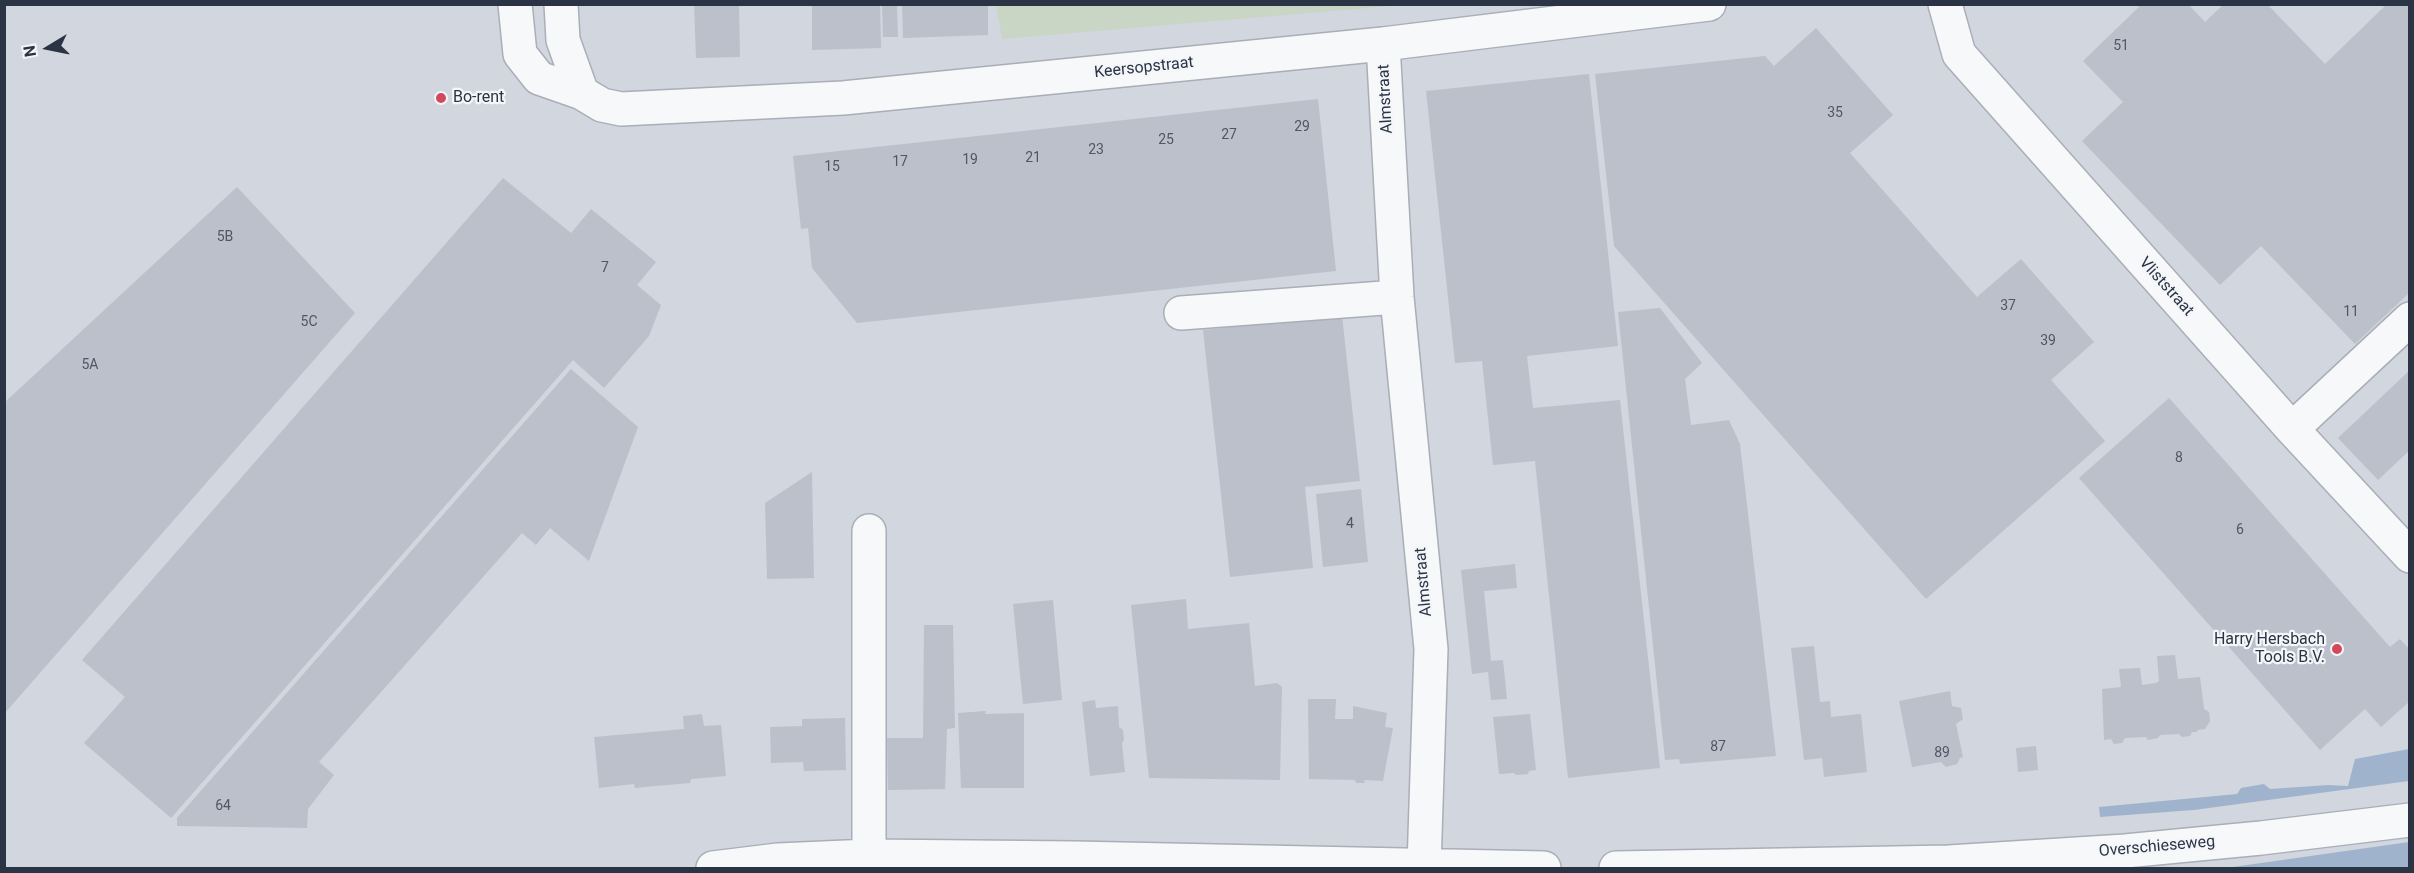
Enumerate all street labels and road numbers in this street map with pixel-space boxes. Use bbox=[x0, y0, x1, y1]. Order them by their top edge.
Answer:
street label: Keersopstraat bbox=[1093, 53, 1195, 83]
street label: Almstraat bbox=[1375, 64, 1397, 134]
street label: Vliststraat bbox=[2135, 254, 2197, 320]
street label: Almstraat bbox=[1411, 546, 1437, 618]
street label: Overschieseweg bbox=[2098, 832, 2216, 862]

